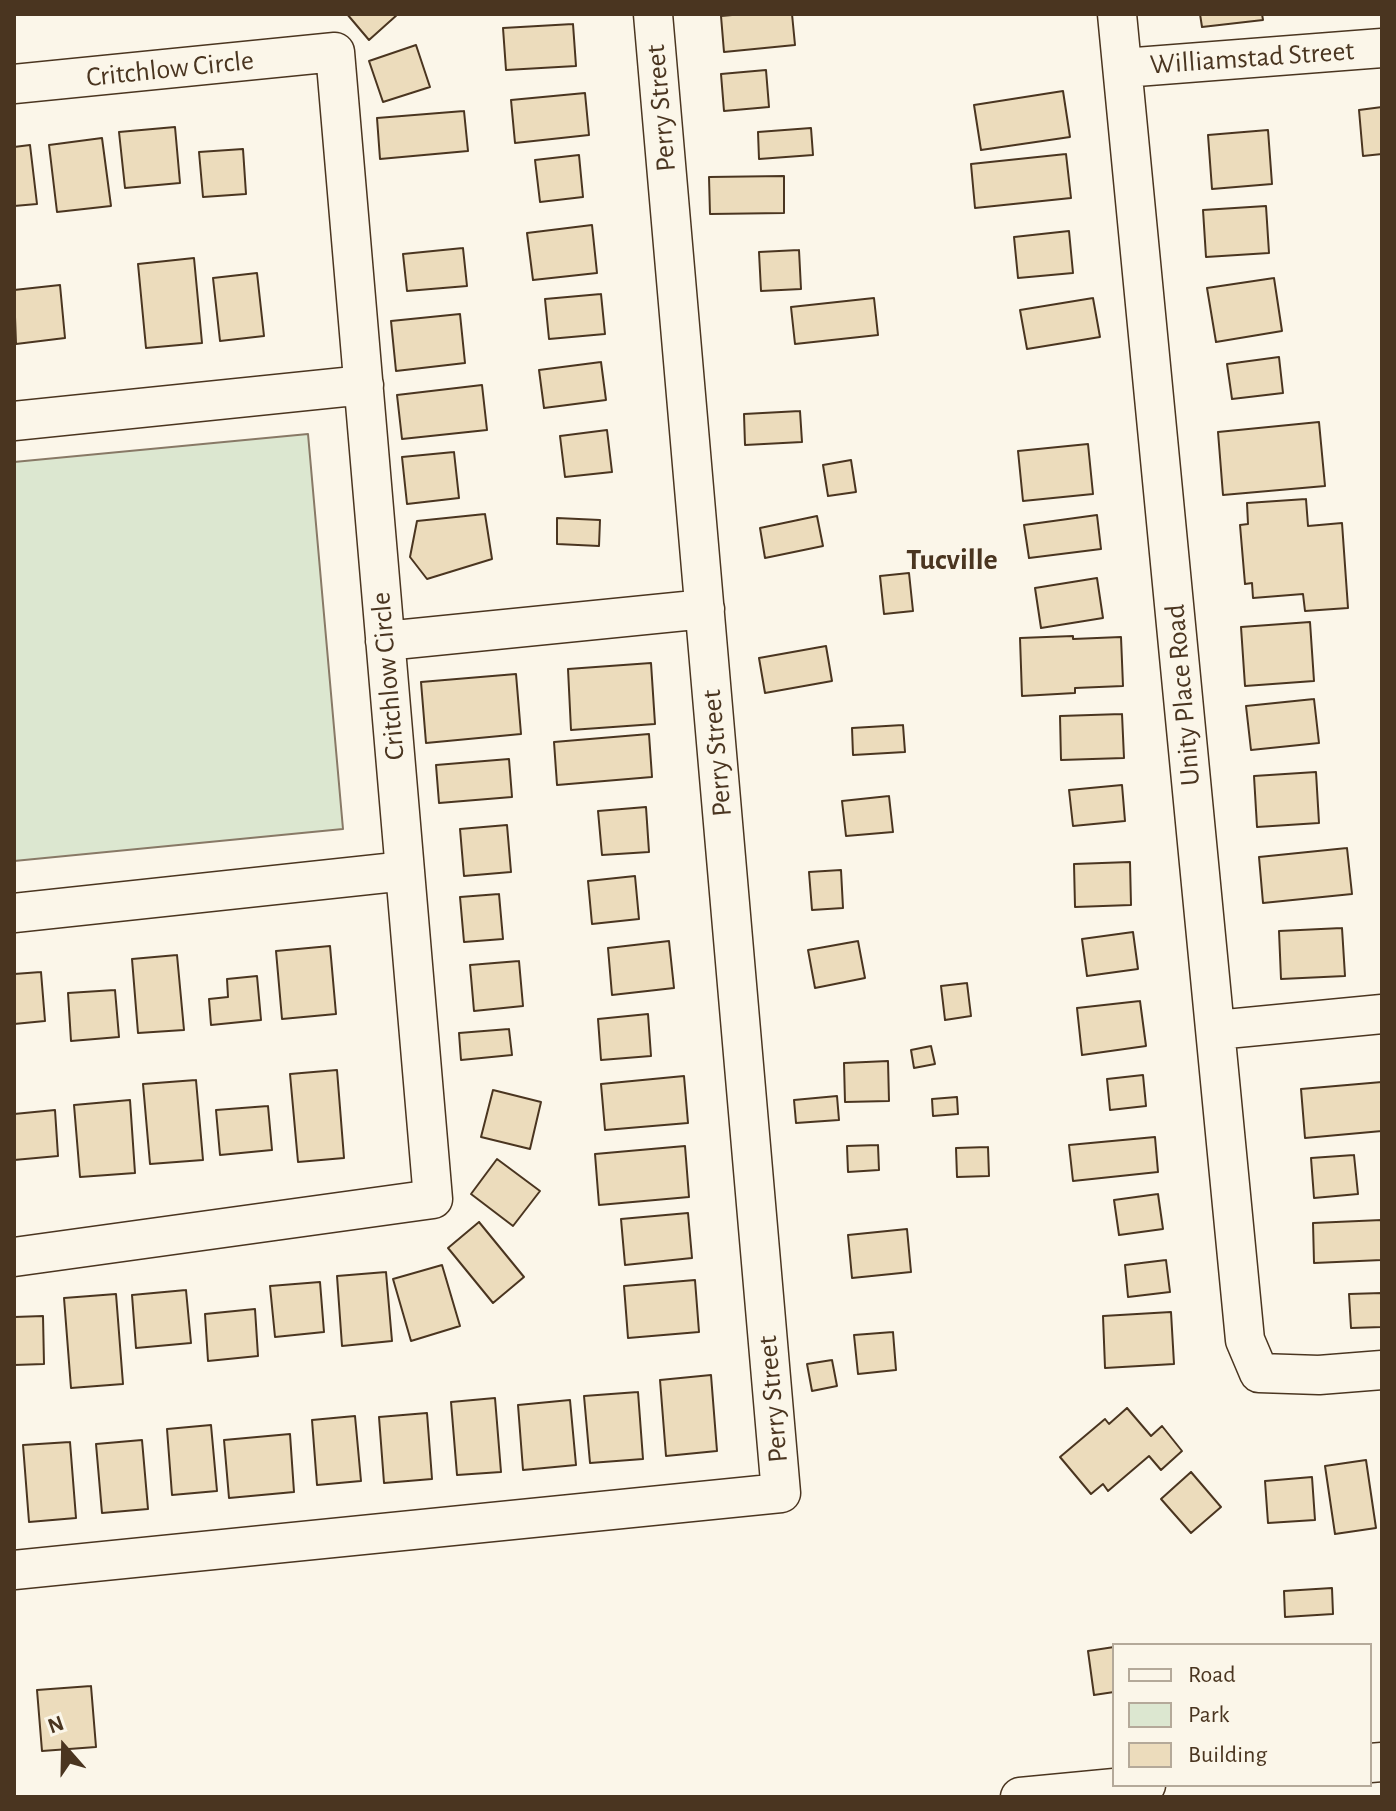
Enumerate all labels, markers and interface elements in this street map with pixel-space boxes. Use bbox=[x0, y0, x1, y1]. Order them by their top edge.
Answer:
street label: Williamstad Street bbox=[1149, 34, 1355, 82]
street label: Critchlow Circle bbox=[84, 43, 256, 95]
street label: Perry Street bbox=[639, 43, 683, 173]
district label: Tucville bbox=[906, 542, 998, 578]
street label: Critchlow Circle bbox=[364, 591, 412, 761]
street label: Unity Place Road bbox=[1158, 603, 1208, 787]
street label: Perry Street bbox=[695, 688, 739, 818]
street label: Perry Street bbox=[751, 1334, 795, 1464]
legend bbox=[1112, 1643, 1372, 1787]
text: Road bbox=[1188, 1663, 1236, 1687]
text: Park bbox=[1188, 1703, 1229, 1727]
north arrow bbox=[24, 1707, 104, 1787]
text: N bbox=[45, 1711, 67, 1737]
text: Building bbox=[1188, 1743, 1267, 1767]

